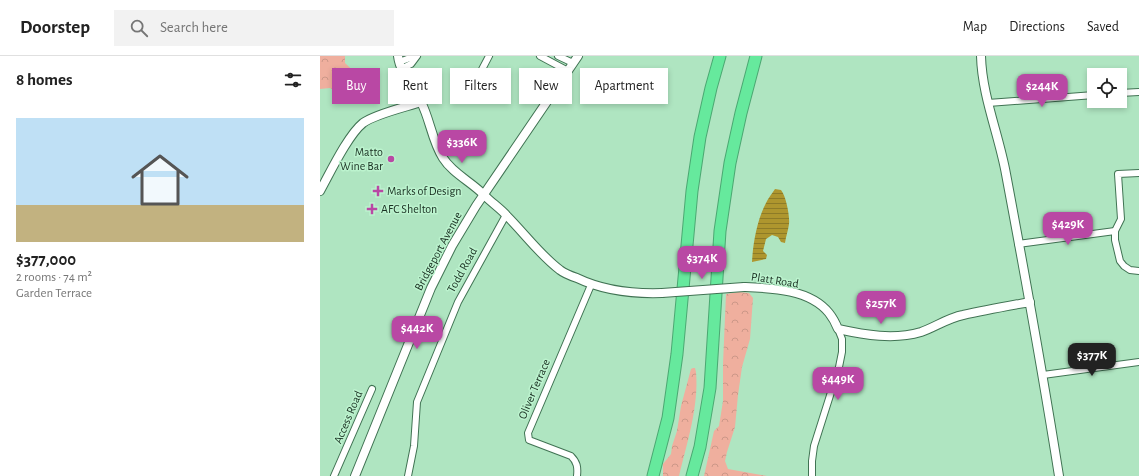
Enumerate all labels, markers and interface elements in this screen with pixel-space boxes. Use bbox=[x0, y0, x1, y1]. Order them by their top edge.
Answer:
search box bbox=[114, 10, 394, 46]
icon: search bbox=[128, 17, 150, 39]
text: Doorstep bbox=[20, 18, 90, 37]
text: Search here bbox=[160, 20, 228, 35]
text: Map bbox=[963, 20, 987, 34]
text: Directions bbox=[1009, 20, 1065, 34]
text: Saved bbox=[1087, 20, 1119, 34]
chip: Buy bbox=[332, 68, 380, 104]
chip: Rent bbox=[388, 68, 442, 104]
chip: Filters bbox=[450, 68, 511, 104]
chip: New bbox=[519, 68, 572, 104]
chip: Apartment bbox=[580, 68, 668, 104]
map controls bbox=[1087, 68, 1127, 108]
button: locate bbox=[1087, 68, 1127, 108]
icon: filters bbox=[282, 69, 304, 91]
text: 8 homes bbox=[16, 71, 73, 88]
pin: $244K bbox=[1014, 74, 1070, 108]
text: $244K bbox=[1026, 80, 1058, 93]
pin: $336K bbox=[434, 130, 490, 164]
text: $336K bbox=[447, 136, 477, 149]
icon: home bbox=[124, 144, 196, 216]
place label: Matto Wine Bar bbox=[340, 146, 383, 172]
marker: Matto Wine Bar bbox=[386, 154, 396, 164]
marker: Marks of Design bbox=[372, 185, 384, 197]
place label: Marks of Design bbox=[387, 185, 462, 197]
marker: AFC Shelton bbox=[366, 203, 378, 215]
place label: AFC Shelton bbox=[381, 203, 437, 215]
street label: Bridgeport Avenue bbox=[412, 210, 464, 292]
pin: $429K bbox=[1040, 212, 1096, 246]
text: $429K bbox=[1052, 218, 1084, 231]
street label: Todd Road bbox=[445, 246, 479, 294]
pin: $374K bbox=[674, 246, 730, 280]
text: $377,000 bbox=[16, 251, 76, 268]
text: $374K bbox=[686, 252, 718, 265]
street label: Platt Road bbox=[750, 270, 800, 290]
text: 2 rooms · 74 m² bbox=[16, 271, 92, 284]
text: Garden Terrace bbox=[16, 287, 92, 300]
pin: $257K bbox=[853, 291, 909, 325]
text: $257K bbox=[866, 297, 896, 310]
pin: $442K bbox=[389, 316, 445, 350]
text: $442K bbox=[401, 322, 433, 335]
pin: $377K bbox=[1064, 343, 1120, 377]
text: $377K bbox=[1077, 349, 1107, 362]
street label: Oliver Terrace bbox=[516, 357, 552, 421]
pin: $449K bbox=[810, 367, 866, 401]
text: $449K bbox=[822, 373, 854, 386]
street label: Access Road bbox=[331, 389, 365, 445]

